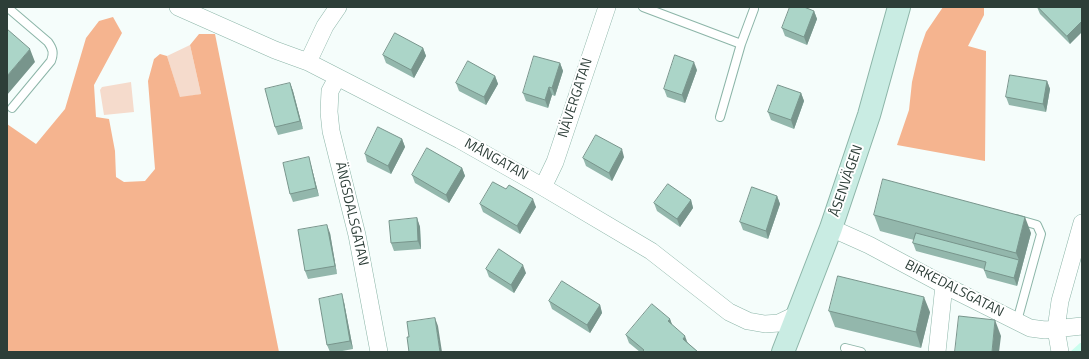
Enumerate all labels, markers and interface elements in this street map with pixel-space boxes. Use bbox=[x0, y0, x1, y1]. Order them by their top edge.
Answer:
street label: NÄVERGATAN bbox=[555, 56, 597, 140]
street label: MÅNGATAN bbox=[461, 136, 531, 184]
street label: ÅSENVÄGEN bbox=[827, 143, 867, 219]
street label: ÄNGSDALSGATAN bbox=[331, 160, 371, 268]
street label: BIRKEDALSGATAN bbox=[902, 257, 1006, 321]

